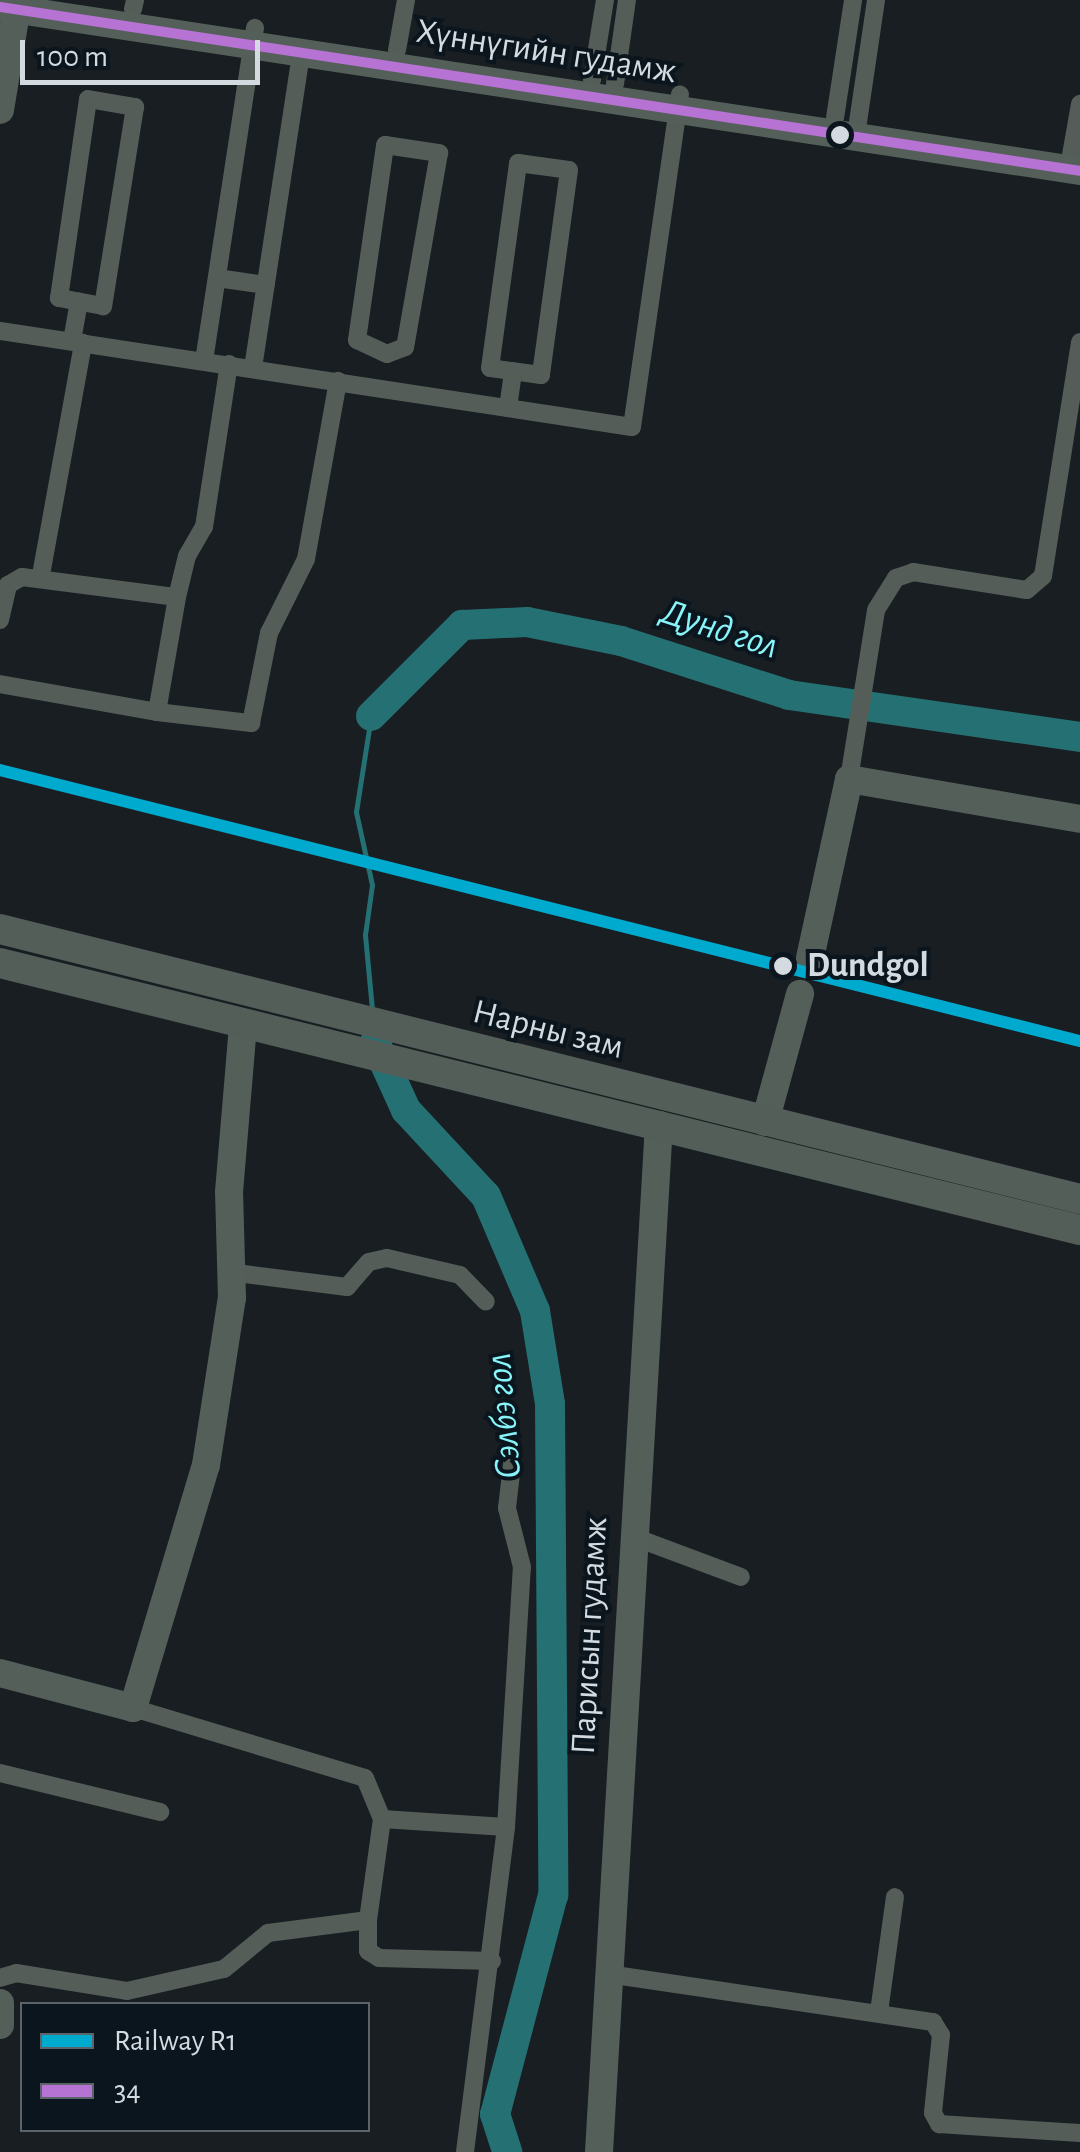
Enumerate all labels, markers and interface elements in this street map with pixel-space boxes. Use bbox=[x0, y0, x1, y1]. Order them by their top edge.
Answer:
street label: Хүннүгийн гудамж bbox=[413, 11, 679, 93]
scale bar bbox=[25, 20, 265, 82]
text: 100 m bbox=[37, 42, 108, 72]
unlabelled marker bbox=[830, 125, 850, 145]
water label: Дунд гол bbox=[654, 590, 784, 670]
place label: Dundgol bbox=[807, 945, 929, 987]
marker: Dundgol bbox=[768, 951, 798, 981]
street label: Нарны зам bbox=[468, 991, 628, 1069]
water label: Сэлбэ гол bbox=[477, 1351, 533, 1481]
street label: Парисын гудамж bbox=[563, 1516, 617, 1756]
legend bbox=[20, 2002, 370, 2132]
text: Railway R1 bbox=[114, 2026, 237, 2056]
text: 34 bbox=[114, 2076, 141, 2106]

